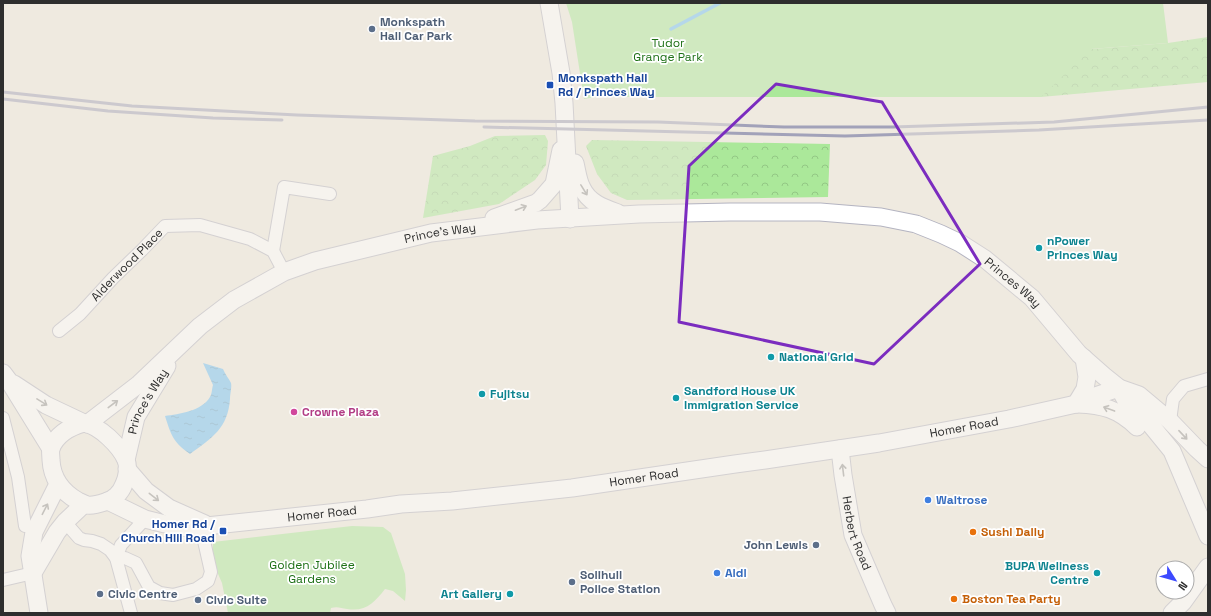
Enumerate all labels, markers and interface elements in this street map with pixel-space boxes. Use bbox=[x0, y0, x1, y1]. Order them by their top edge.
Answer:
place label: Monkspath Hall Car Park bbox=[380, 14, 453, 44]
marker: Monkspath Hall Car Park bbox=[367, 24, 377, 34]
park label: Tudor Grange Park bbox=[633, 35, 703, 65]
place label: Monkspath Hall Rd / Princes Way bbox=[558, 70, 655, 100]
marker: Monkspath Hall Rd / Princes Way bbox=[545, 80, 555, 90]
one-way arrow bbox=[580, 184, 588, 196]
one-way arrow bbox=[514, 204, 526, 212]
street label: Prince's Way bbox=[402, 220, 477, 247]
street label: Alderwood Place bbox=[88, 225, 166, 305]
place label: nPower Princes Way bbox=[1047, 233, 1118, 263]
marker: nPower Princes Way bbox=[1034, 243, 1044, 253]
street label: Princes Way bbox=[981, 254, 1045, 311]
place label: National Grid bbox=[779, 349, 854, 365]
marker: National Grid bbox=[766, 352, 776, 362]
street label: Prince's Way bbox=[124, 366, 172, 436]
place label: Sandford House UK Immigration Service bbox=[684, 383, 799, 413]
place label: Fujitsu bbox=[490, 386, 529, 402]
marker: Fujitsu bbox=[477, 389, 487, 399]
marker: Sandford House UK Immigration Service bbox=[671, 393, 681, 403]
one-way arrow bbox=[36, 399, 48, 407]
one-way arrow bbox=[108, 400, 119, 408]
place label: Crowne Plaza bbox=[302, 404, 379, 420]
one-way arrow bbox=[1102, 405, 1115, 412]
marker: Crowne Plaza bbox=[289, 407, 299, 417]
street label: Homer Road bbox=[928, 413, 1000, 442]
one-way arrow bbox=[1178, 430, 1188, 440]
street label: Homer Road bbox=[608, 464, 680, 490]
one-way arrow bbox=[839, 464, 847, 477]
one-way arrow bbox=[149, 492, 160, 501]
place label: Waitrose bbox=[936, 492, 987, 508]
street label: Herbert Road bbox=[839, 495, 875, 573]
marker: Waitrose bbox=[923, 495, 933, 505]
street label: Homer Road bbox=[287, 502, 358, 525]
one-way arrow bbox=[42, 504, 49, 516]
place label: Homer Rd / Church Hill Road bbox=[121, 516, 215, 546]
place label: Sushi Daily bbox=[981, 524, 1044, 540]
marker: Homer Rd / Church Hill Road bbox=[218, 526, 228, 536]
marker: Sushi Daily bbox=[968, 527, 978, 537]
place label: John Lewis bbox=[744, 537, 808, 553]
marker: John Lewis bbox=[811, 540, 821, 550]
park label: Golden Jubilee Gardens bbox=[269, 557, 355, 587]
place label: BUPA Wellness Centre bbox=[1005, 558, 1089, 588]
north arrow bbox=[1155, 560, 1195, 600]
place label: Aldi bbox=[725, 565, 747, 581]
place label: Solihull Police Station bbox=[580, 567, 661, 597]
marker: Aldi bbox=[712, 568, 722, 578]
marker: BUPA Wellness Centre bbox=[1092, 568, 1102, 578]
marker: Solihull Police Station bbox=[567, 577, 577, 587]
text: N bbox=[1175, 579, 1191, 593]
place label: Civic Centre bbox=[108, 586, 178, 602]
place label: Art Gallery bbox=[441, 586, 502, 602]
marker: Civic Centre bbox=[95, 589, 105, 599]
marker: Art Gallery bbox=[505, 589, 515, 599]
place label: Boston Tea Party bbox=[962, 591, 1061, 607]
place label: Civic Suite bbox=[206, 592, 267, 608]
marker: Boston Tea Party bbox=[949, 594, 959, 604]
marker: Civic Suite bbox=[193, 595, 203, 605]

